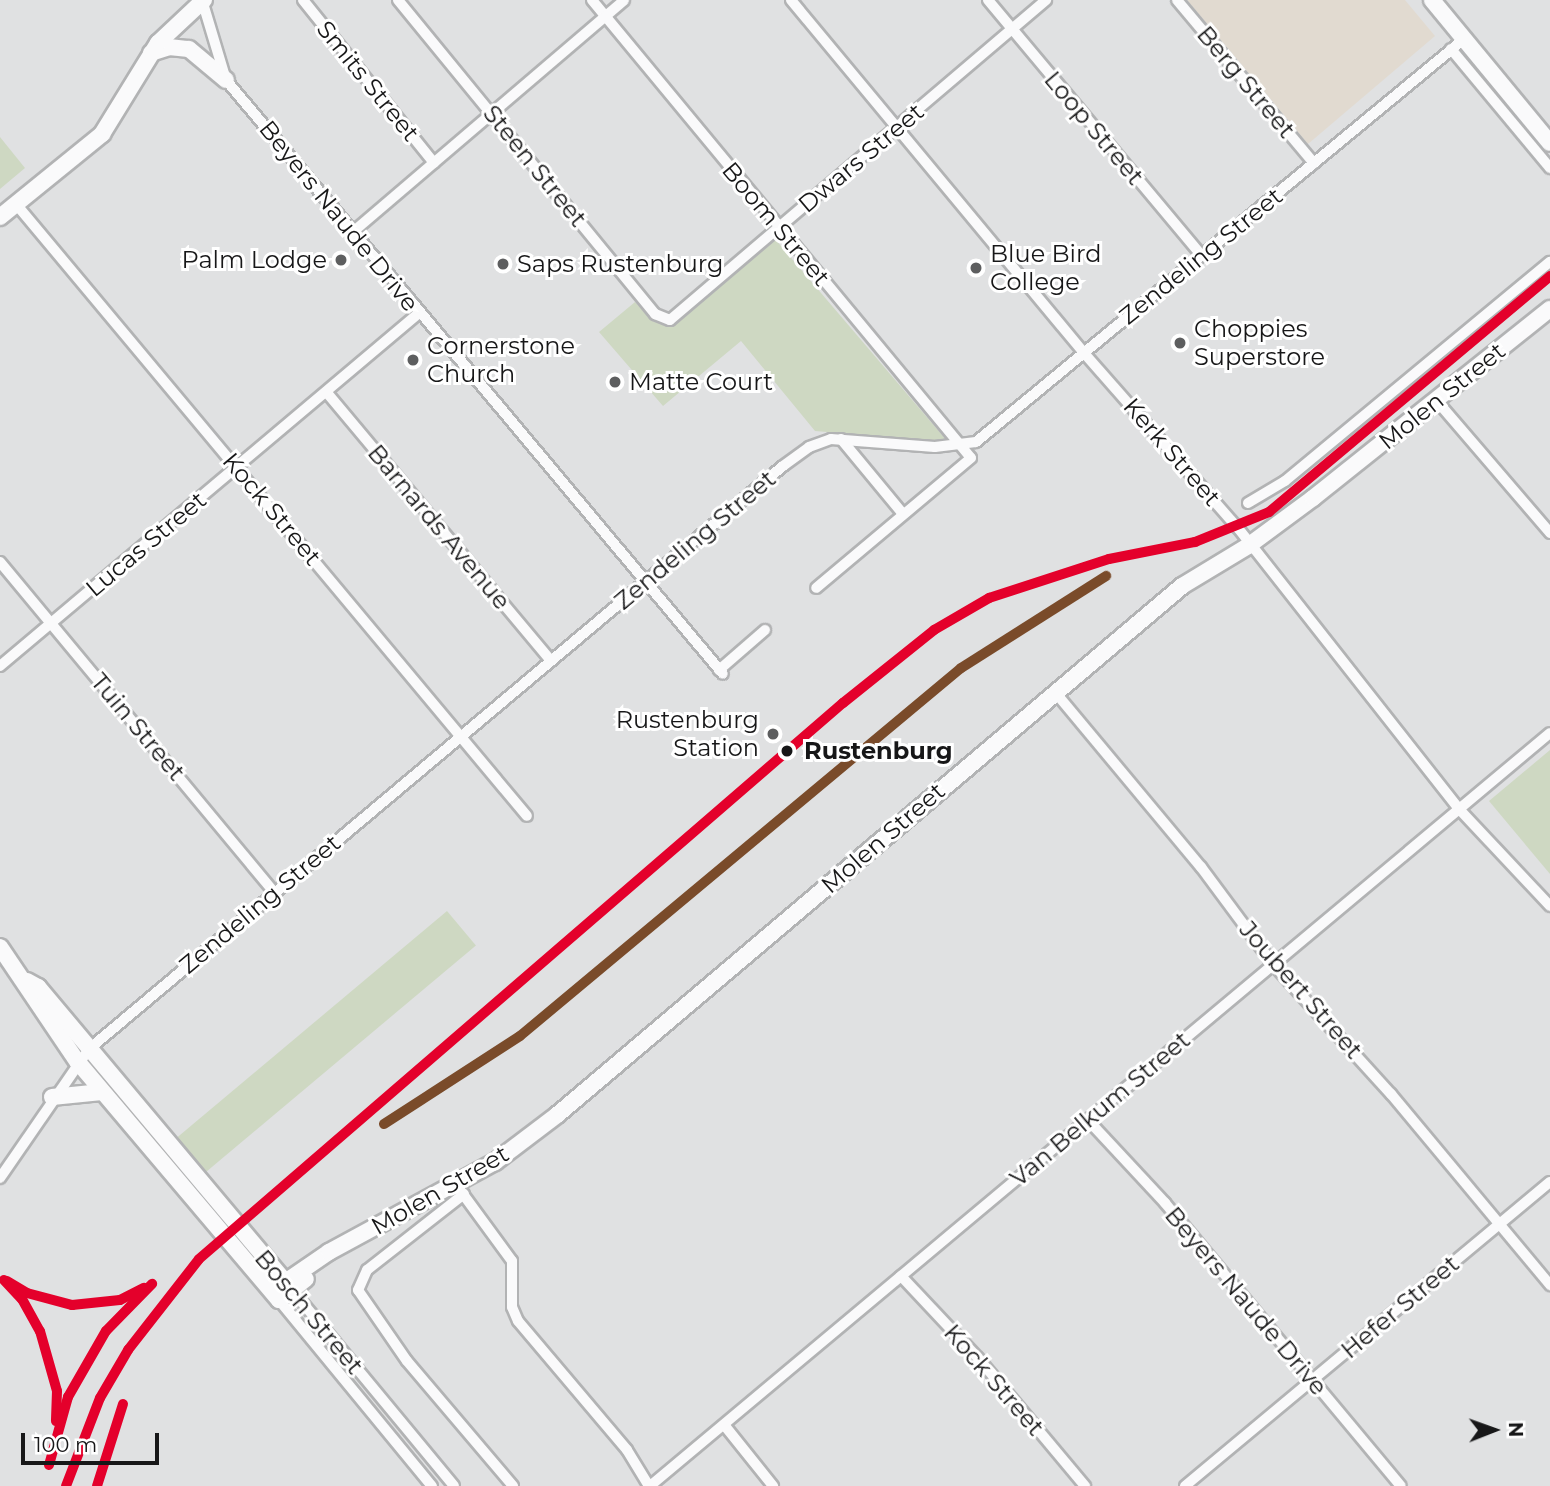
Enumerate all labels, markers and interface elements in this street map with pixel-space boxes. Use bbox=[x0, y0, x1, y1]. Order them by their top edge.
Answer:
street label: Smits Street bbox=[311, 15, 425, 147]
street label: Berg Street bbox=[1191, 20, 1301, 144]
street label: Loop Street bbox=[1038, 65, 1150, 191]
street label: Dwars Street bbox=[792, 97, 930, 219]
street label: Steen Street bbox=[477, 99, 593, 233]
street label: Beyers Naude Drive bbox=[253, 115, 425, 317]
street label: Boom Street bbox=[716, 156, 836, 292]
street label: Zendeling Street bbox=[1114, 182, 1288, 330]
place label: Blue Bird College bbox=[990, 240, 1102, 296]
place label: Palm Lodge bbox=[182, 246, 327, 274]
place label: Saps Rustenburg bbox=[517, 250, 724, 278]
marker: Palm Lodge bbox=[333, 252, 349, 268]
marker: Saps Rustenburg bbox=[495, 256, 511, 272]
marker: Blue Bird College bbox=[968, 260, 984, 276]
place label: Choppies Superstore bbox=[1194, 315, 1325, 371]
place label: Cornerstone Church bbox=[427, 332, 575, 388]
marker: Choppies Superstore bbox=[1172, 335, 1188, 351]
street label: Molen Street bbox=[1373, 336, 1511, 456]
marker: Cornerstone Church bbox=[405, 352, 421, 368]
place label: Matte Court bbox=[629, 368, 773, 396]
marker: Matte Court bbox=[607, 374, 623, 390]
street label: Kerk Street bbox=[1117, 392, 1227, 512]
street label: Barnards Avenue bbox=[362, 439, 516, 615]
street label: Kock Street bbox=[217, 447, 327, 571]
street label: Zendeling Street bbox=[609, 464, 781, 616]
street label: Lucas Street bbox=[80, 485, 212, 603]
street label: Tuin Street bbox=[85, 668, 191, 786]
place label: Rustenburg Station bbox=[616, 706, 759, 762]
marker: Rustenburg Station bbox=[765, 726, 781, 742]
place label: Rustenburg bbox=[804, 737, 953, 765]
marker: Rustenburg bbox=[776, 740, 798, 762]
street label: Molen Street bbox=[815, 777, 951, 899]
street label: Zendeling Street bbox=[174, 828, 346, 980]
street label: Joubert Street bbox=[1234, 915, 1368, 1065]
street label: Van Belkum Street bbox=[1004, 1025, 1196, 1193]
street label: Molen Street bbox=[366, 1139, 514, 1241]
street label: Beyers Naude Drive bbox=[1159, 1201, 1333, 1401]
street label: Bosch Street bbox=[249, 1244, 369, 1380]
street label: Hefer Street bbox=[1335, 1249, 1465, 1365]
street label: Kock Street bbox=[938, 1318, 1050, 1442]
north arrow bbox=[1459, 1395, 1529, 1465]
scale bar bbox=[24, 1420, 163, 1464]
text: N bbox=[1504, 1422, 1527, 1437]
text: 100 m bbox=[34, 1432, 97, 1457]

